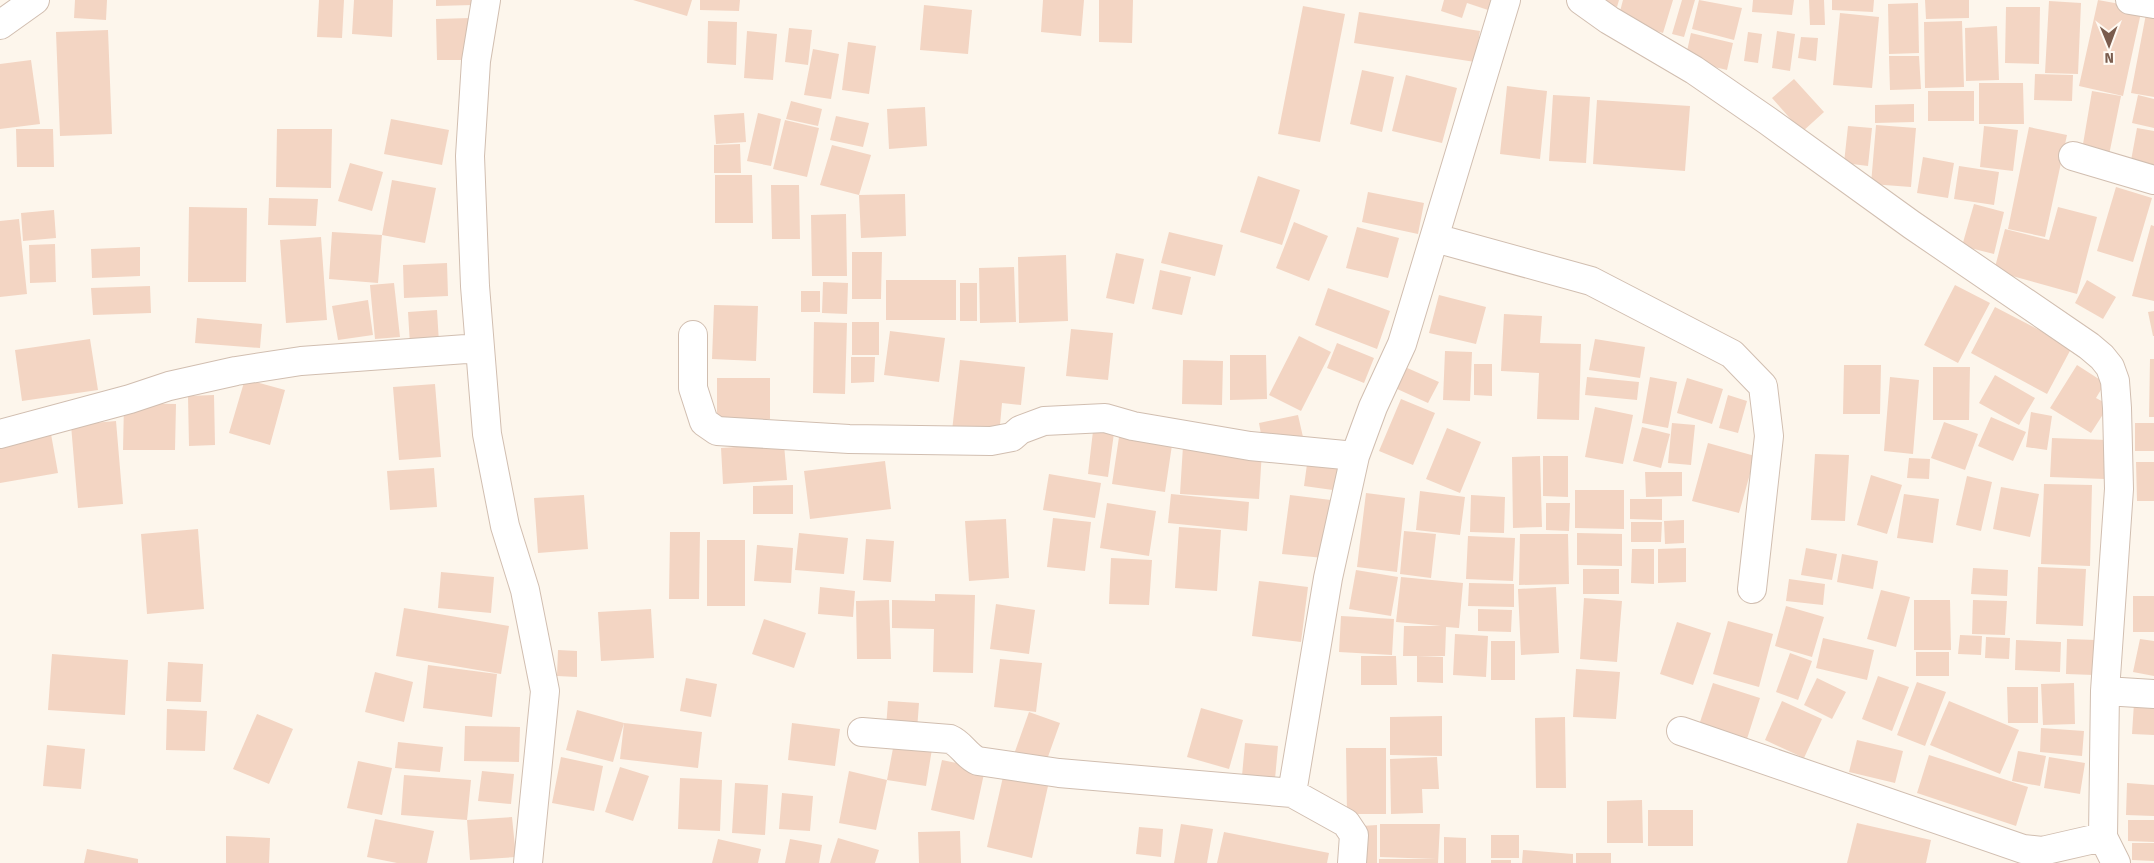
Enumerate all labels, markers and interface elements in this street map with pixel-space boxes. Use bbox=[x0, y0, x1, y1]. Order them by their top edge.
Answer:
north arrow bbox=[2084, 20, 2134, 70]
text: N bbox=[2104, 49, 2114, 66]

